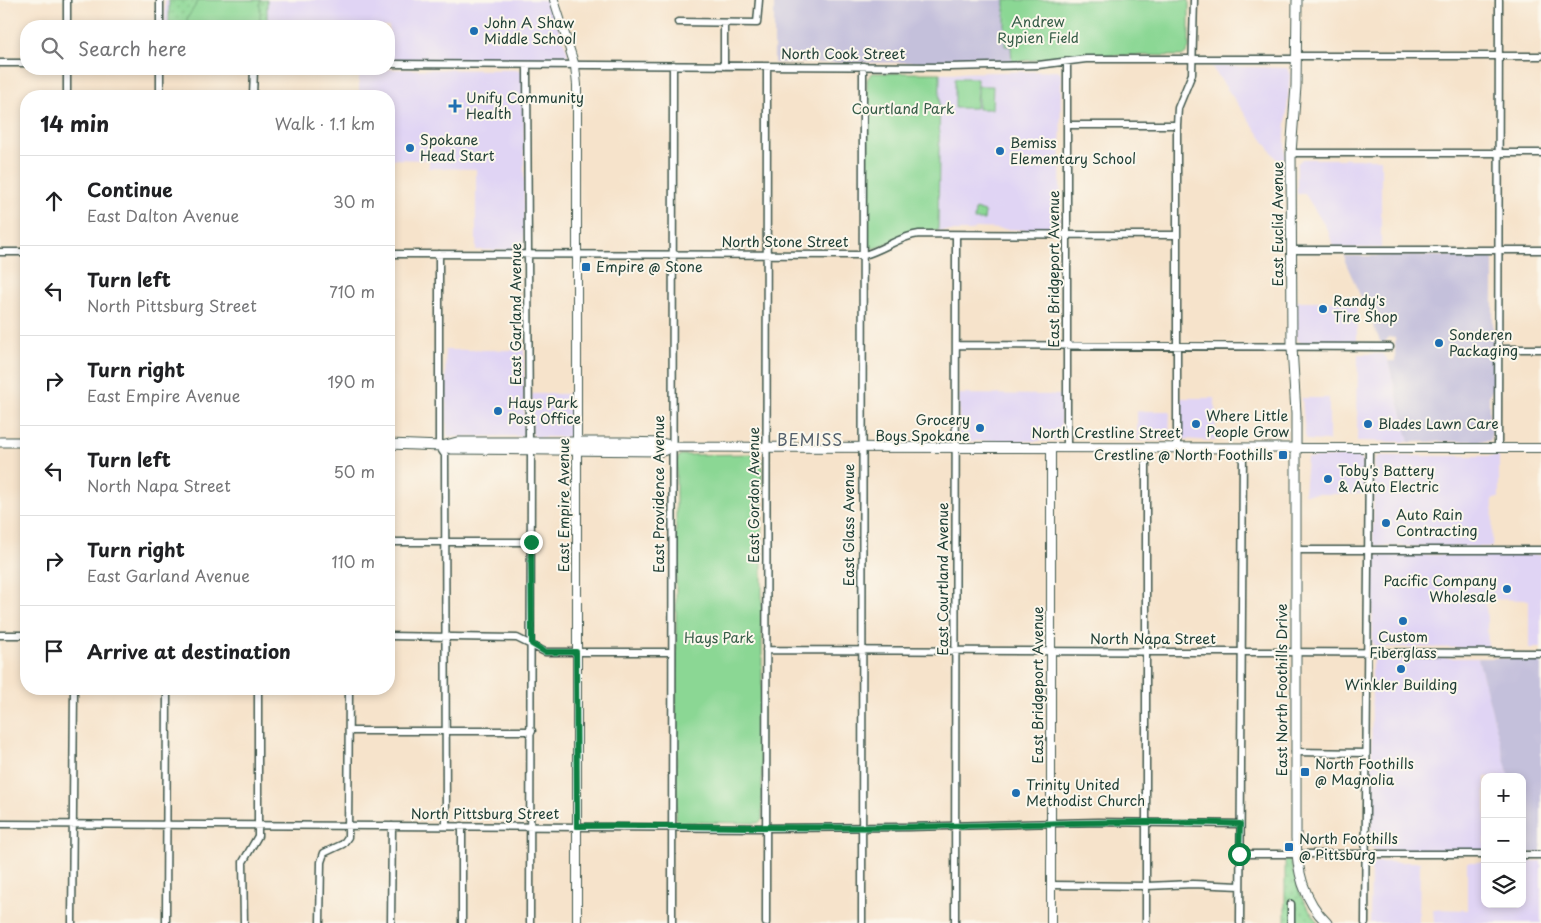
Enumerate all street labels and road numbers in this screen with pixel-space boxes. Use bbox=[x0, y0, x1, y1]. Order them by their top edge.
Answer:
street label: North Cook Street bbox=[781, 43, 905, 64]
street label: East Euclid Avenue bbox=[1267, 161, 1288, 287]
street label: East Bridgeport Avenue bbox=[1043, 190, 1064, 348]
street label: North Stone Street bbox=[721, 231, 849, 252]
street label: East Garland Avenue bbox=[505, 242, 526, 385]
street label: East Providence Avenue bbox=[648, 415, 669, 573]
street label: North Crestline Street bbox=[1031, 422, 1181, 443]
street label: East Gordon Avenue bbox=[743, 427, 764, 563]
street label: East Empire Avenue bbox=[553, 437, 574, 572]
street label: East Glass Avenue bbox=[838, 463, 859, 586]
street label: East Courtland Avenue bbox=[932, 502, 953, 656]
street label: East North Foothills Drive bbox=[1271, 604, 1292, 776]
street label: East Bridgeport Avenue bbox=[1027, 606, 1048, 764]
street label: North Napa Street bbox=[1090, 628, 1216, 649]
street label: North Pittsburg Street bbox=[411, 803, 560, 824]

